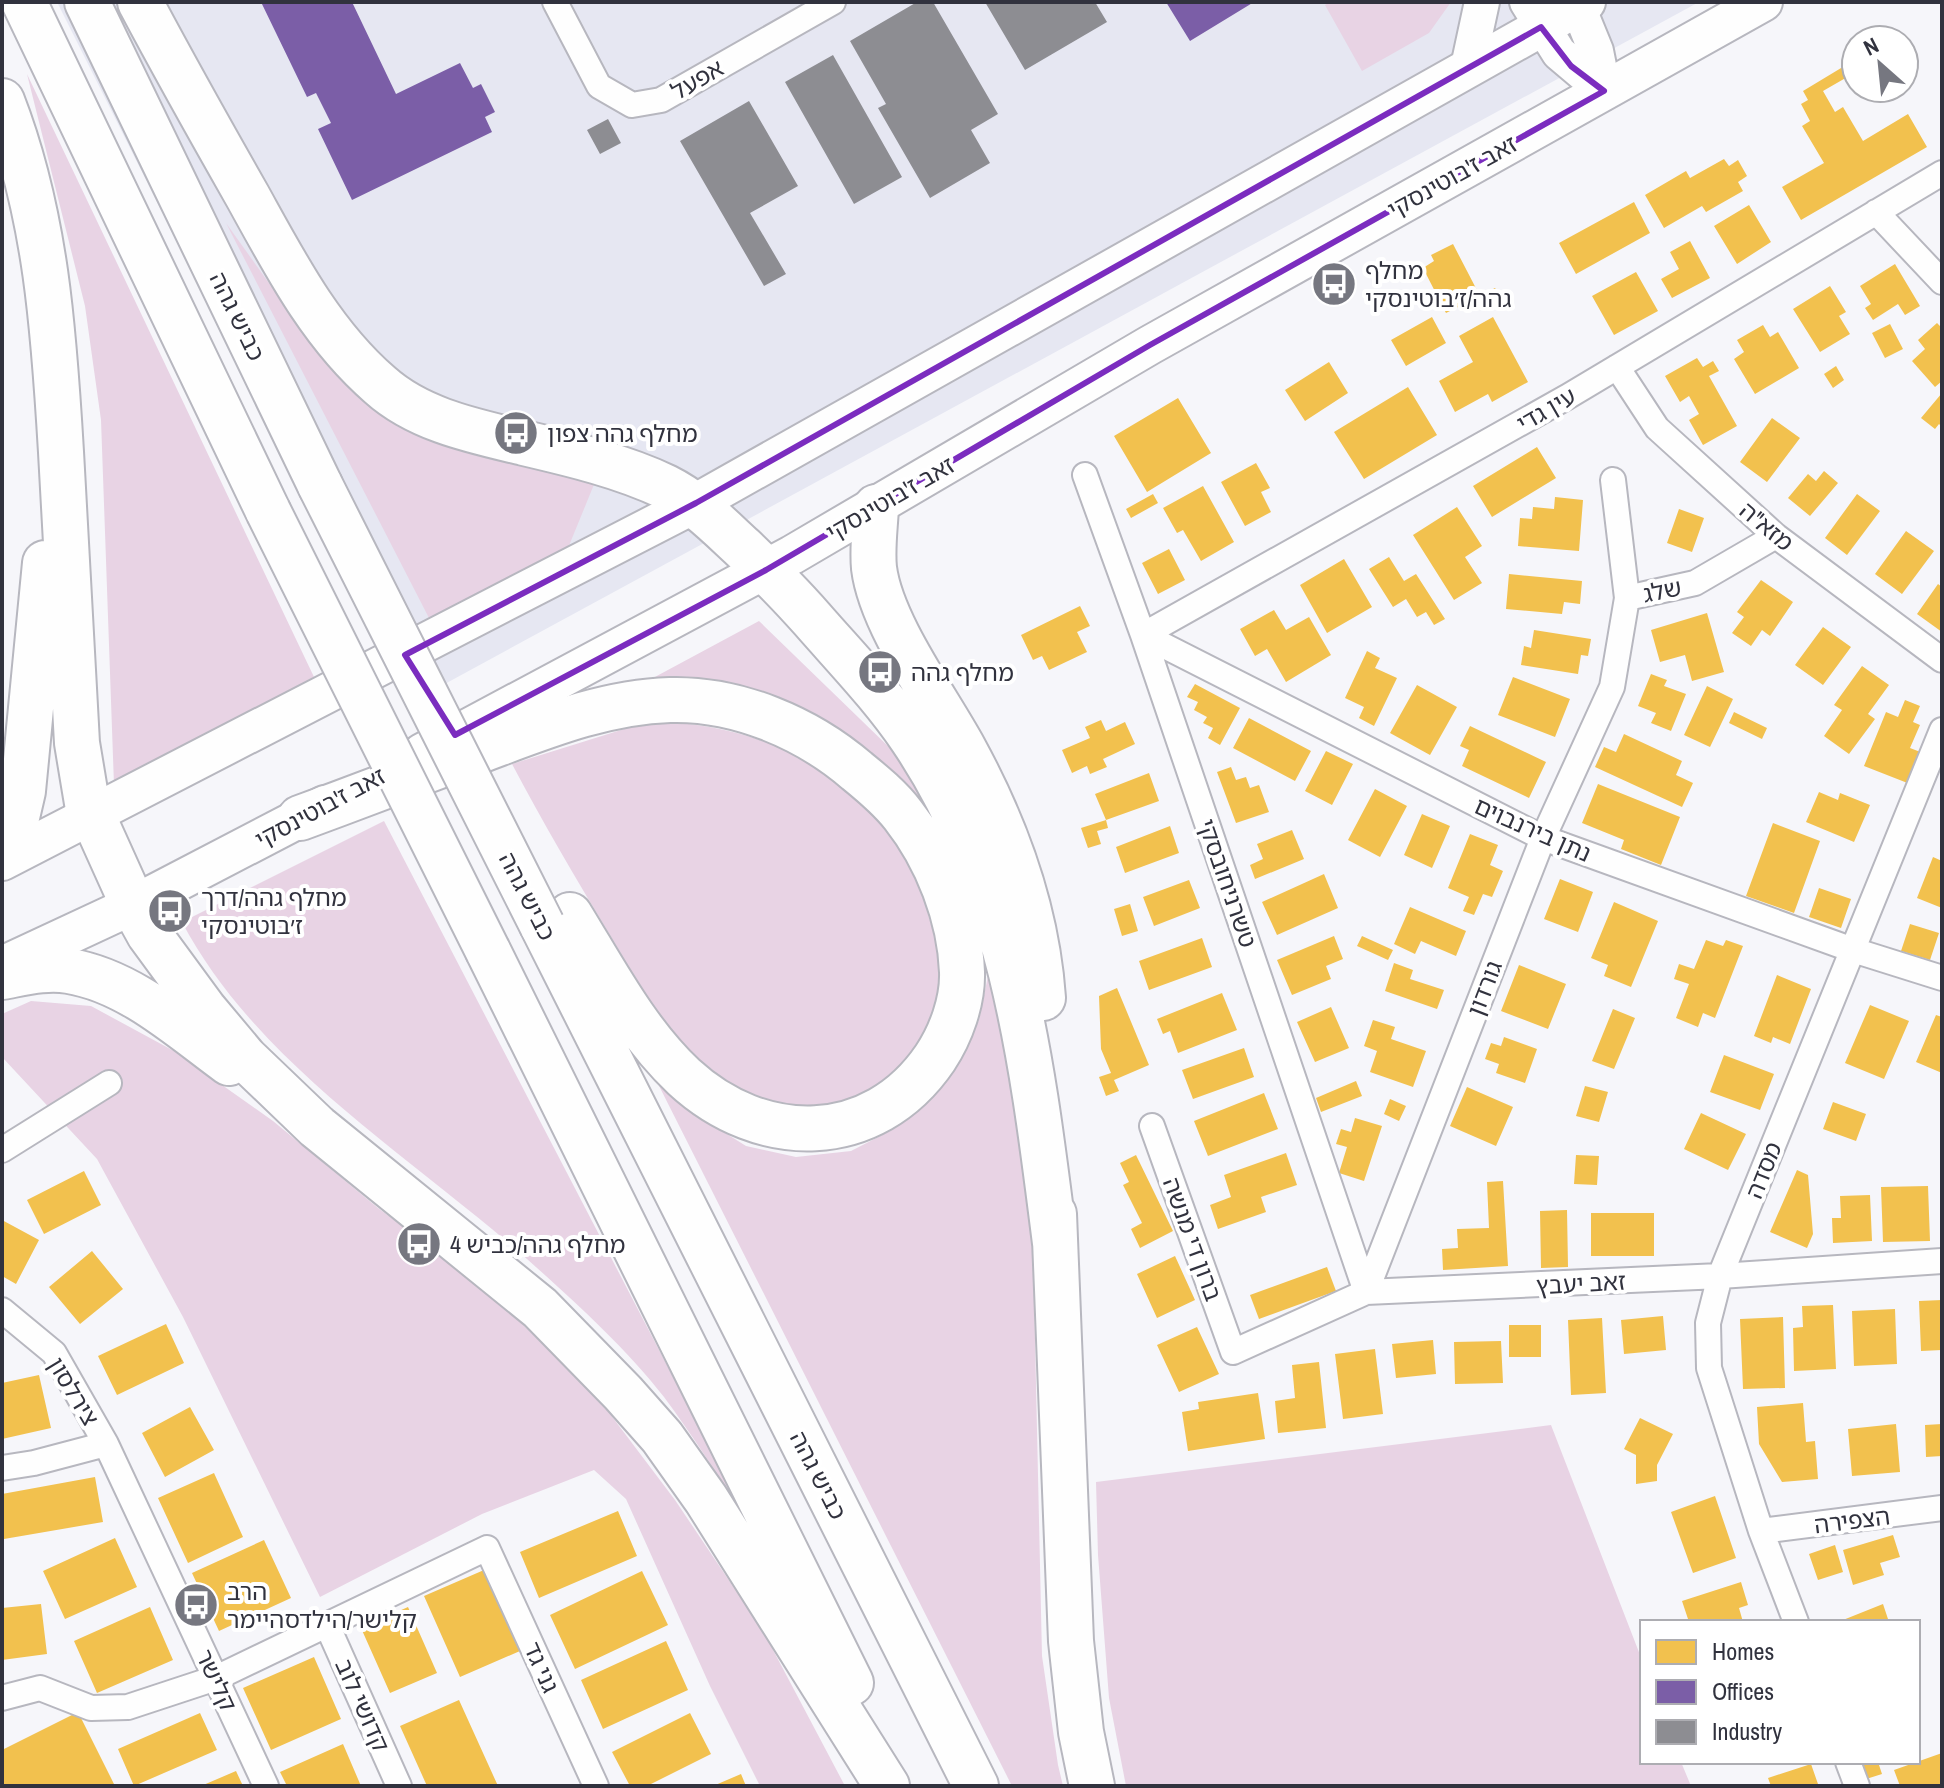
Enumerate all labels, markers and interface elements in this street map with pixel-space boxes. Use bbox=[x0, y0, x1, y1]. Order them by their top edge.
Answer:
north arrow bbox=[1840, 24, 1920, 104]
text: N bbox=[1858, 30, 1884, 63]
street label: אפעל bbox=[665, 51, 729, 107]
street label: זאב ז'בוטינסקי bbox=[1381, 127, 1523, 225]
place label: מחלף גהה/ז׳בוטינסקי bbox=[1365, 254, 1511, 314]
bus stop icon: מחלף גהה/ז׳בוטינסקי bbox=[1310, 260, 1358, 308]
street label: כביש גהה bbox=[203, 266, 273, 366]
street label: עין גדי bbox=[1510, 379, 1582, 439]
bus stop icon: מחלף גהה צפון bbox=[492, 409, 540, 457]
place label: מחלף גהה צפון bbox=[547, 417, 698, 449]
street label: זאב ז'בוטינסקי bbox=[820, 448, 960, 548]
street label: מזא"ה bbox=[1733, 494, 1801, 558]
street label: שלג bbox=[1640, 570, 1684, 610]
bus stop icon: מחלף גהה bbox=[856, 648, 904, 696]
place label: מחלף גהה bbox=[911, 656, 1014, 688]
street label: זאב ז'בוטינסקי bbox=[249, 759, 391, 855]
street label: נתן בירנבוים bbox=[1470, 789, 1596, 869]
street label: טשרניחובסקי bbox=[1191, 814, 1265, 952]
street label: כביש גהה bbox=[492, 846, 564, 946]
place label: מחלף גהה/דרך ז׳בוטינסקי bbox=[201, 881, 347, 941]
bus stop icon: מחלף גהה/דרך ז׳בוטינסקי bbox=[146, 887, 194, 935]
street label: גורדון bbox=[1459, 956, 1509, 1020]
street label: מסדה bbox=[1737, 1137, 1789, 1203]
street label: ברון די מנשה bbox=[1156, 1173, 1230, 1305]
bus stop icon: מחלף גהה/כביש 4 bbox=[395, 1220, 443, 1268]
place label: מחלף גהה/כביש 4 bbox=[450, 1228, 625, 1260]
street label: זאב יעבץ bbox=[1535, 1265, 1627, 1301]
street label: צירלסון bbox=[41, 1351, 107, 1431]
street label: כביש גהה bbox=[783, 1425, 855, 1525]
street label: הצפירה bbox=[1812, 1499, 1892, 1541]
place label: הרב קלישר/הילדסהיימר bbox=[227, 1575, 417, 1635]
bus stop icon: הרב קלישר/הילדסהיימר bbox=[172, 1581, 220, 1629]
legend bbox=[1640, 1620, 1920, 1764]
text: Homes bbox=[1712, 1635, 1774, 1667]
street label: גני גד bbox=[517, 1637, 567, 1697]
street label: קלישר bbox=[189, 1644, 245, 1716]
street label: קדושי לוב bbox=[328, 1653, 398, 1757]
text: Offices bbox=[1712, 1675, 1774, 1707]
text: Industry bbox=[1712, 1715, 1782, 1747]

